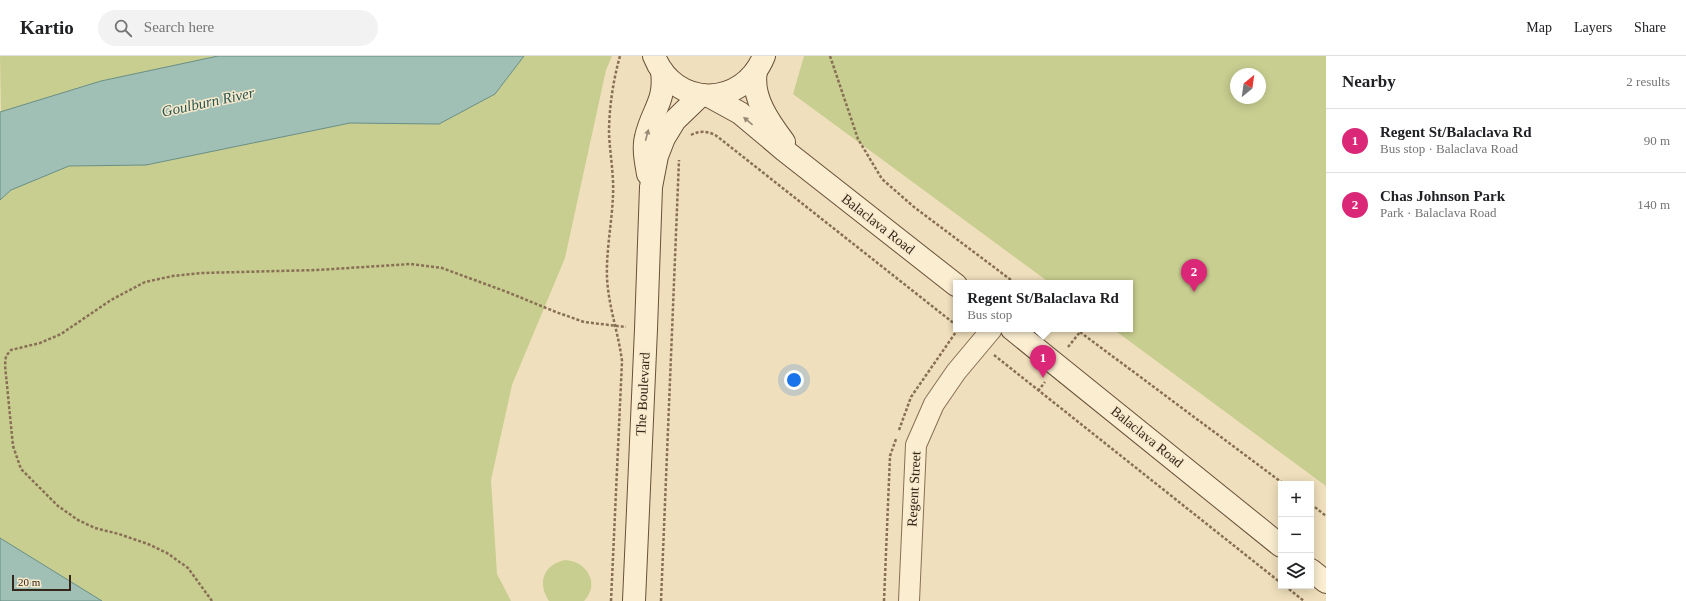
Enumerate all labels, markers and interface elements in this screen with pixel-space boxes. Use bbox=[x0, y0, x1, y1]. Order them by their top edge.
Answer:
search box bbox=[98, 10, 378, 46]
text: Kartio bbox=[20, 17, 74, 38]
icon: search bbox=[112, 17, 134, 39]
text: Search here bbox=[144, 19, 214, 35]
text: Map bbox=[1526, 20, 1552, 35]
text: Layers bbox=[1574, 20, 1612, 35]
text: Share bbox=[1634, 20, 1666, 35]
north arrow bbox=[1230, 68, 1266, 104]
text: Nearby bbox=[1342, 72, 1396, 91]
text: 2 results bbox=[1626, 74, 1670, 89]
water label: Goulburn River bbox=[160, 84, 256, 120]
one-way arrow bbox=[743, 116, 754, 125]
text: Regent St/Balaclava Rd bbox=[1380, 124, 1532, 140]
one-way arrow bbox=[644, 129, 650, 141]
text: 1 bbox=[1352, 133, 1358, 148]
text: 90 m bbox=[1644, 133, 1670, 148]
text: Bus stop · Balaclava Road bbox=[1380, 141, 1518, 156]
text: Chas Johnson Park bbox=[1380, 188, 1505, 204]
street label: Balaclava Road bbox=[839, 191, 917, 257]
text: 2 bbox=[1352, 197, 1358, 212]
text: 140 m bbox=[1637, 197, 1670, 212]
text: Park · Balaclava Road bbox=[1380, 205, 1497, 220]
pin: 2 bbox=[1181, 259, 1207, 292]
popup bbox=[953, 280, 1133, 332]
text: Regent St/Balaclava Rd bbox=[967, 290, 1119, 306]
text: Bus stop bbox=[967, 307, 1012, 322]
pin: 1 bbox=[1030, 345, 1056, 378]
street label: The Boulevard bbox=[633, 352, 653, 436]
your location bbox=[784, 370, 804, 390]
street label: Balaclava Road bbox=[1108, 403, 1186, 471]
street label: Regent Street bbox=[905, 451, 923, 527]
map controls bbox=[1278, 481, 1314, 589]
button: + bbox=[1278, 481, 1314, 517]
button: − bbox=[1278, 517, 1314, 553]
button: layers bbox=[1278, 553, 1314, 589]
scale bar bbox=[12, 573, 71, 592]
text: 20 m bbox=[18, 576, 40, 588]

